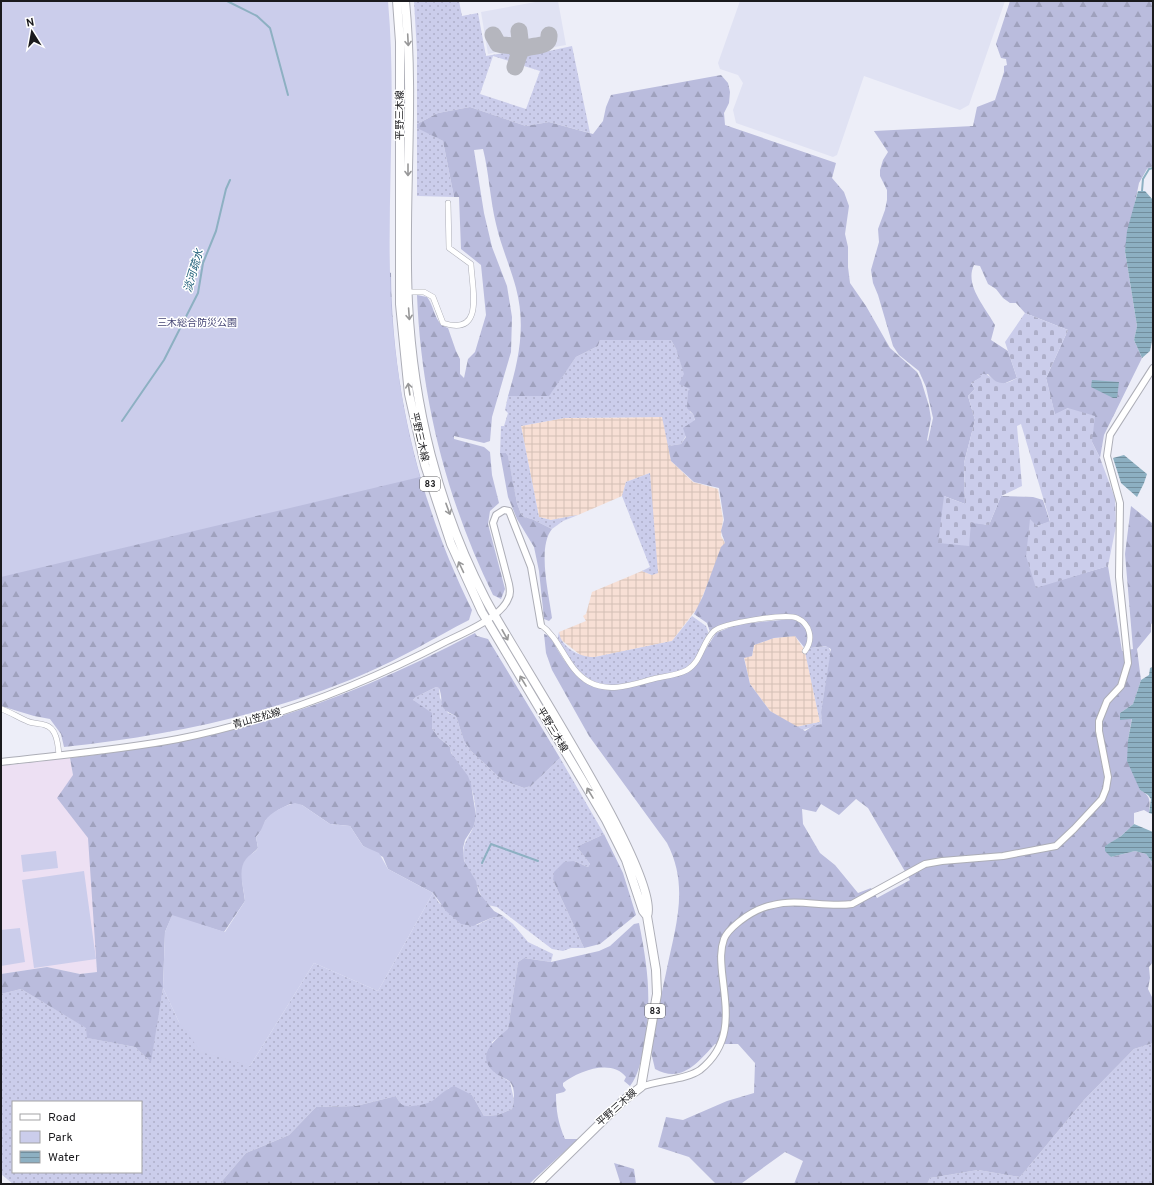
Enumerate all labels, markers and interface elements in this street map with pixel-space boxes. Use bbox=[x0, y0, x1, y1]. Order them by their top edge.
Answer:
north arrow bbox=[12, 12, 52, 52]
text: N bbox=[25, 16, 35, 31]
one-way arrow bbox=[404, 33, 412, 46]
street label: 平野三木線 bbox=[394, 90, 407, 140]
one-way arrow bbox=[405, 163, 412, 176]
water label: 淡河疏水 bbox=[181, 247, 207, 294]
one-way arrow bbox=[405, 307, 412, 320]
park label: 三木総合防災公園 bbox=[157, 317, 237, 330]
one-way arrow bbox=[405, 383, 413, 396]
street label: 平野三木線 bbox=[407, 411, 431, 463]
road number: 83 bbox=[420, 477, 440, 491]
one-way arrow bbox=[445, 503, 452, 516]
one-way arrow bbox=[457, 562, 464, 574]
one-way arrow bbox=[502, 628, 510, 640]
one-way arrow bbox=[519, 675, 527, 687]
street label: 平野三木線 bbox=[534, 705, 570, 755]
street label: 青山笠松線 bbox=[231, 706, 283, 732]
one-way arrow bbox=[586, 787, 594, 799]
road number: 83 bbox=[645, 1004, 665, 1018]
street label: 平野三木線 bbox=[594, 1086, 640, 1130]
legend bbox=[12, 1101, 142, 1173]
text: Road bbox=[48, 1110, 76, 1126]
text: Park bbox=[48, 1130, 73, 1146]
text: Water bbox=[48, 1150, 80, 1166]

